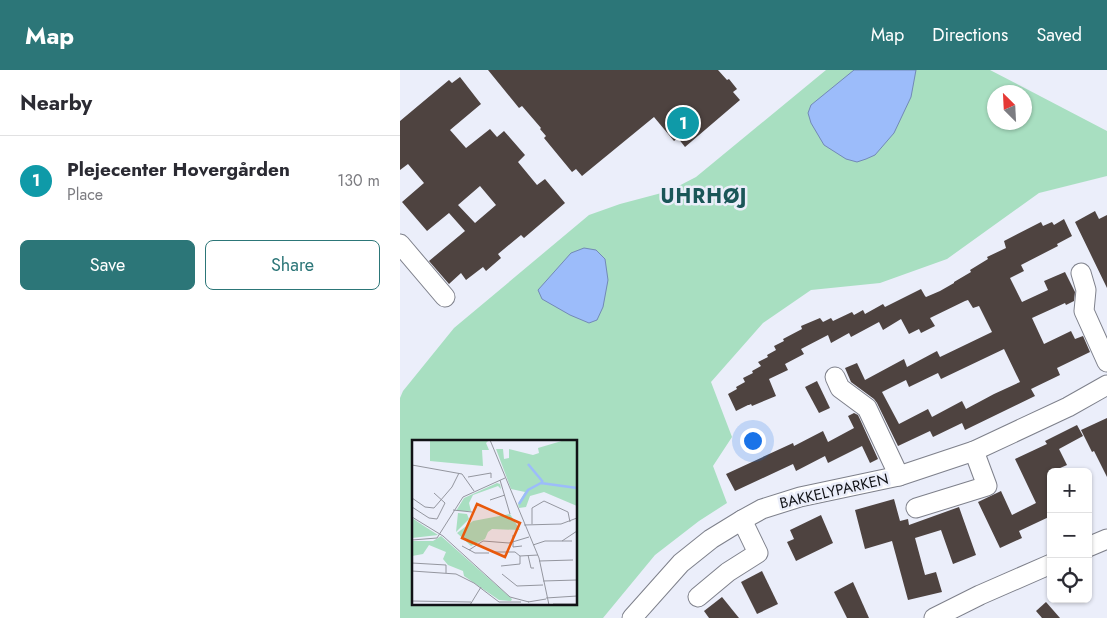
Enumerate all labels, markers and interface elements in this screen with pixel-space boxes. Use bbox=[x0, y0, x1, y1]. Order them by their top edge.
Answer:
text: Map bbox=[25, 18, 74, 53]
text: Map bbox=[871, 22, 904, 48]
text: Directions bbox=[932, 22, 1008, 48]
text: Saved bbox=[1036, 22, 1082, 48]
north arrow bbox=[987, 85, 1032, 130]
text: Nearby bbox=[20, 88, 92, 118]
pin: 1 bbox=[667, 104, 699, 142]
text: Plejecenter Hovergården bbox=[67, 156, 290, 183]
text: 1 bbox=[32, 169, 40, 192]
text: 130 m bbox=[337, 169, 380, 192]
district label: UHRHØJ bbox=[661, 182, 747, 211]
text: Place bbox=[67, 183, 103, 206]
button: Save bbox=[20, 240, 195, 290]
button: Share bbox=[205, 240, 380, 290]
your location bbox=[740, 428, 766, 454]
inset map bbox=[412, 440, 578, 606]
street label: BAKKELYPARKEN bbox=[777, 468, 891, 514]
map controls bbox=[1047, 468, 1092, 603]
button: + bbox=[1047, 468, 1092, 513]
button: − bbox=[1047, 513, 1092, 558]
button: locate bbox=[1047, 558, 1092, 603]

